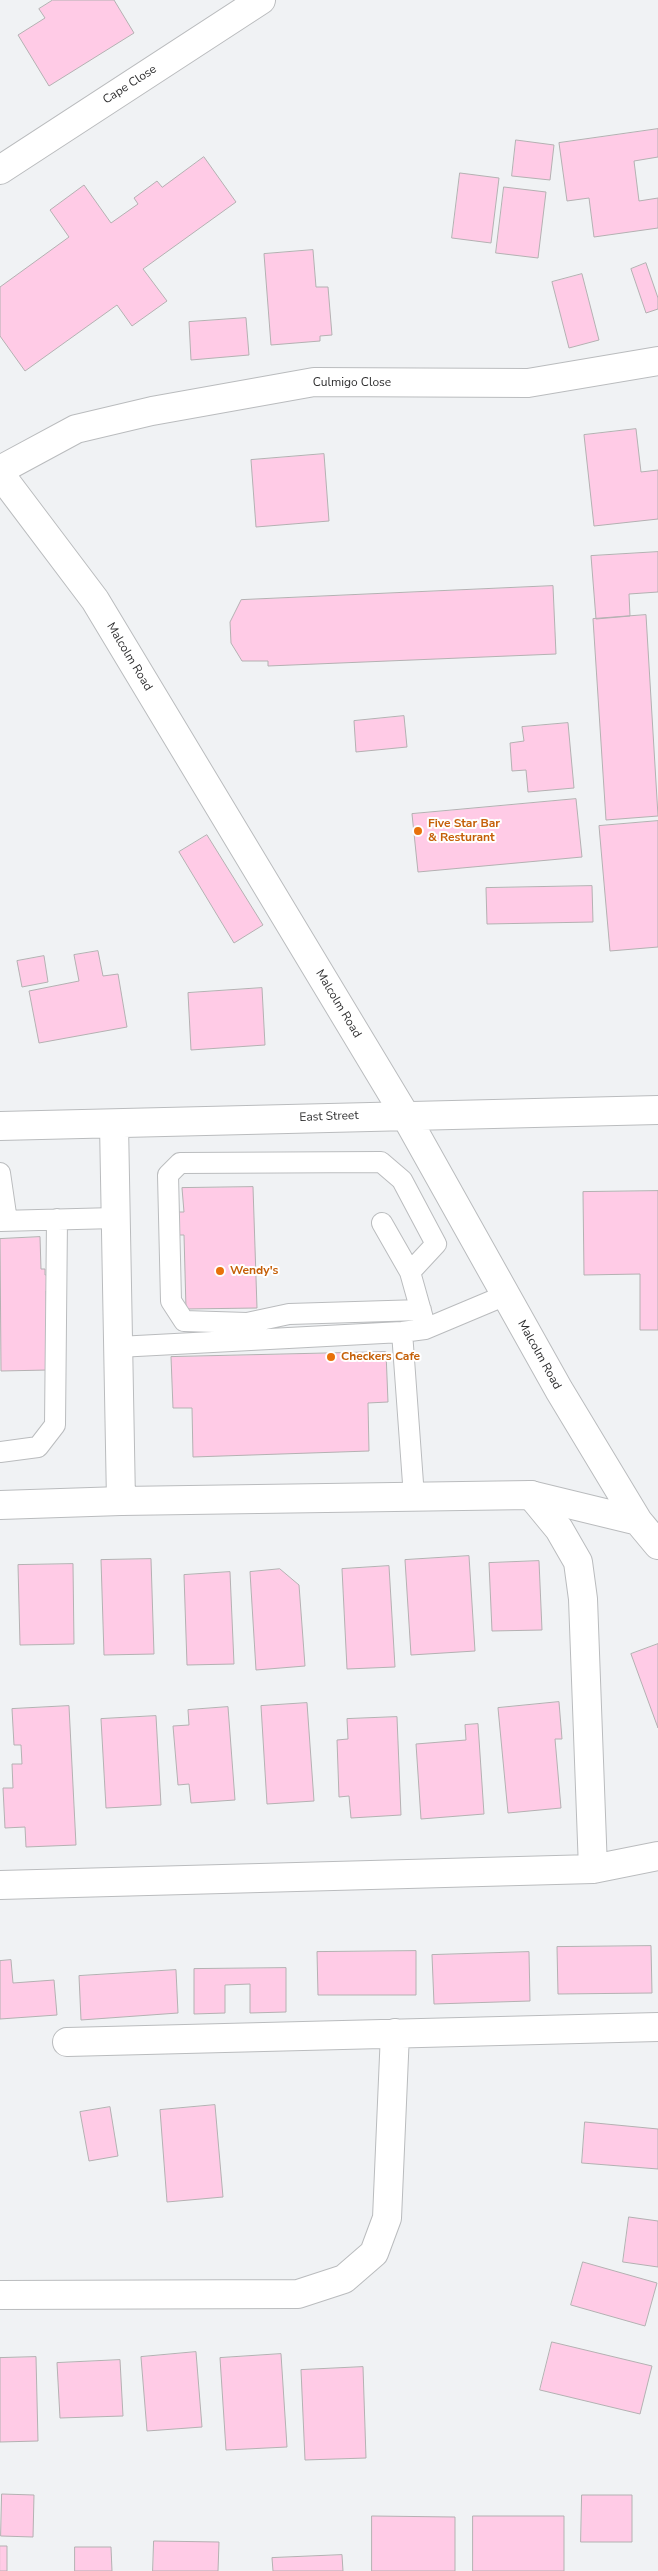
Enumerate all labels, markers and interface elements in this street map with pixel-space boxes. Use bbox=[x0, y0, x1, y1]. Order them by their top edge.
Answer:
street label: Cape Close bbox=[100, 62, 160, 108]
street label: Culmigo Close bbox=[313, 376, 391, 390]
street label: Malcolm Road bbox=[103, 620, 155, 694]
place label: Five Star Bar & Resturant bbox=[428, 817, 500, 845]
marker: Five Star Bar & Resturant bbox=[412, 825, 424, 837]
street label: Malcolm Road bbox=[312, 967, 364, 1041]
street label: East Street bbox=[299, 1109, 359, 1125]
place label: Wendy's bbox=[230, 1264, 278, 1278]
marker: Wendy's bbox=[214, 1265, 226, 1277]
street label: Malcolm Road bbox=[514, 1318, 564, 1392]
place label: Checkers Cafe bbox=[341, 1350, 420, 1364]
marker: Checkers Cafe bbox=[325, 1351, 337, 1363]

